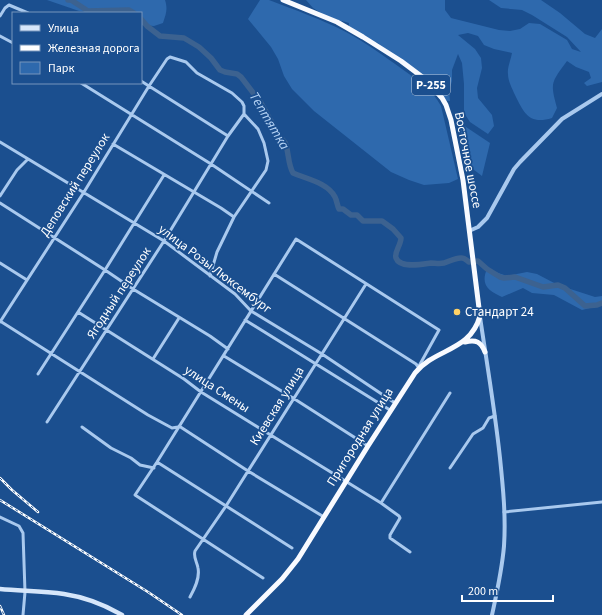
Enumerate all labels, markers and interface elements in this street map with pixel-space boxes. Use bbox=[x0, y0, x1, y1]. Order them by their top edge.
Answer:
legend bbox=[12, 12, 142, 84]
text: Улица bbox=[48, 20, 79, 37]
text: Железная дорога bbox=[48, 40, 140, 57]
text: Парк bbox=[48, 60, 74, 77]
road number: Р-255 bbox=[412, 75, 450, 95]
water label: Тептятка bbox=[244, 88, 294, 154]
street label: Восточное шоссе bbox=[450, 110, 486, 210]
street label: Деповский переулок bbox=[36, 129, 114, 240]
street label: улица Розы Люксембург bbox=[155, 220, 275, 318]
street label: Ягодный переулок bbox=[83, 243, 156, 342]
place label: Стандарт 24 bbox=[465, 303, 534, 321]
marker: Стандарт 24 bbox=[452, 307, 462, 317]
street label: улица Смены bbox=[181, 361, 253, 417]
street label: Киевская улица bbox=[245, 363, 309, 449]
street label: Пригородная улица bbox=[322, 384, 398, 490]
scale bar bbox=[462, 577, 553, 603]
text: 200 m bbox=[468, 583, 498, 600]

